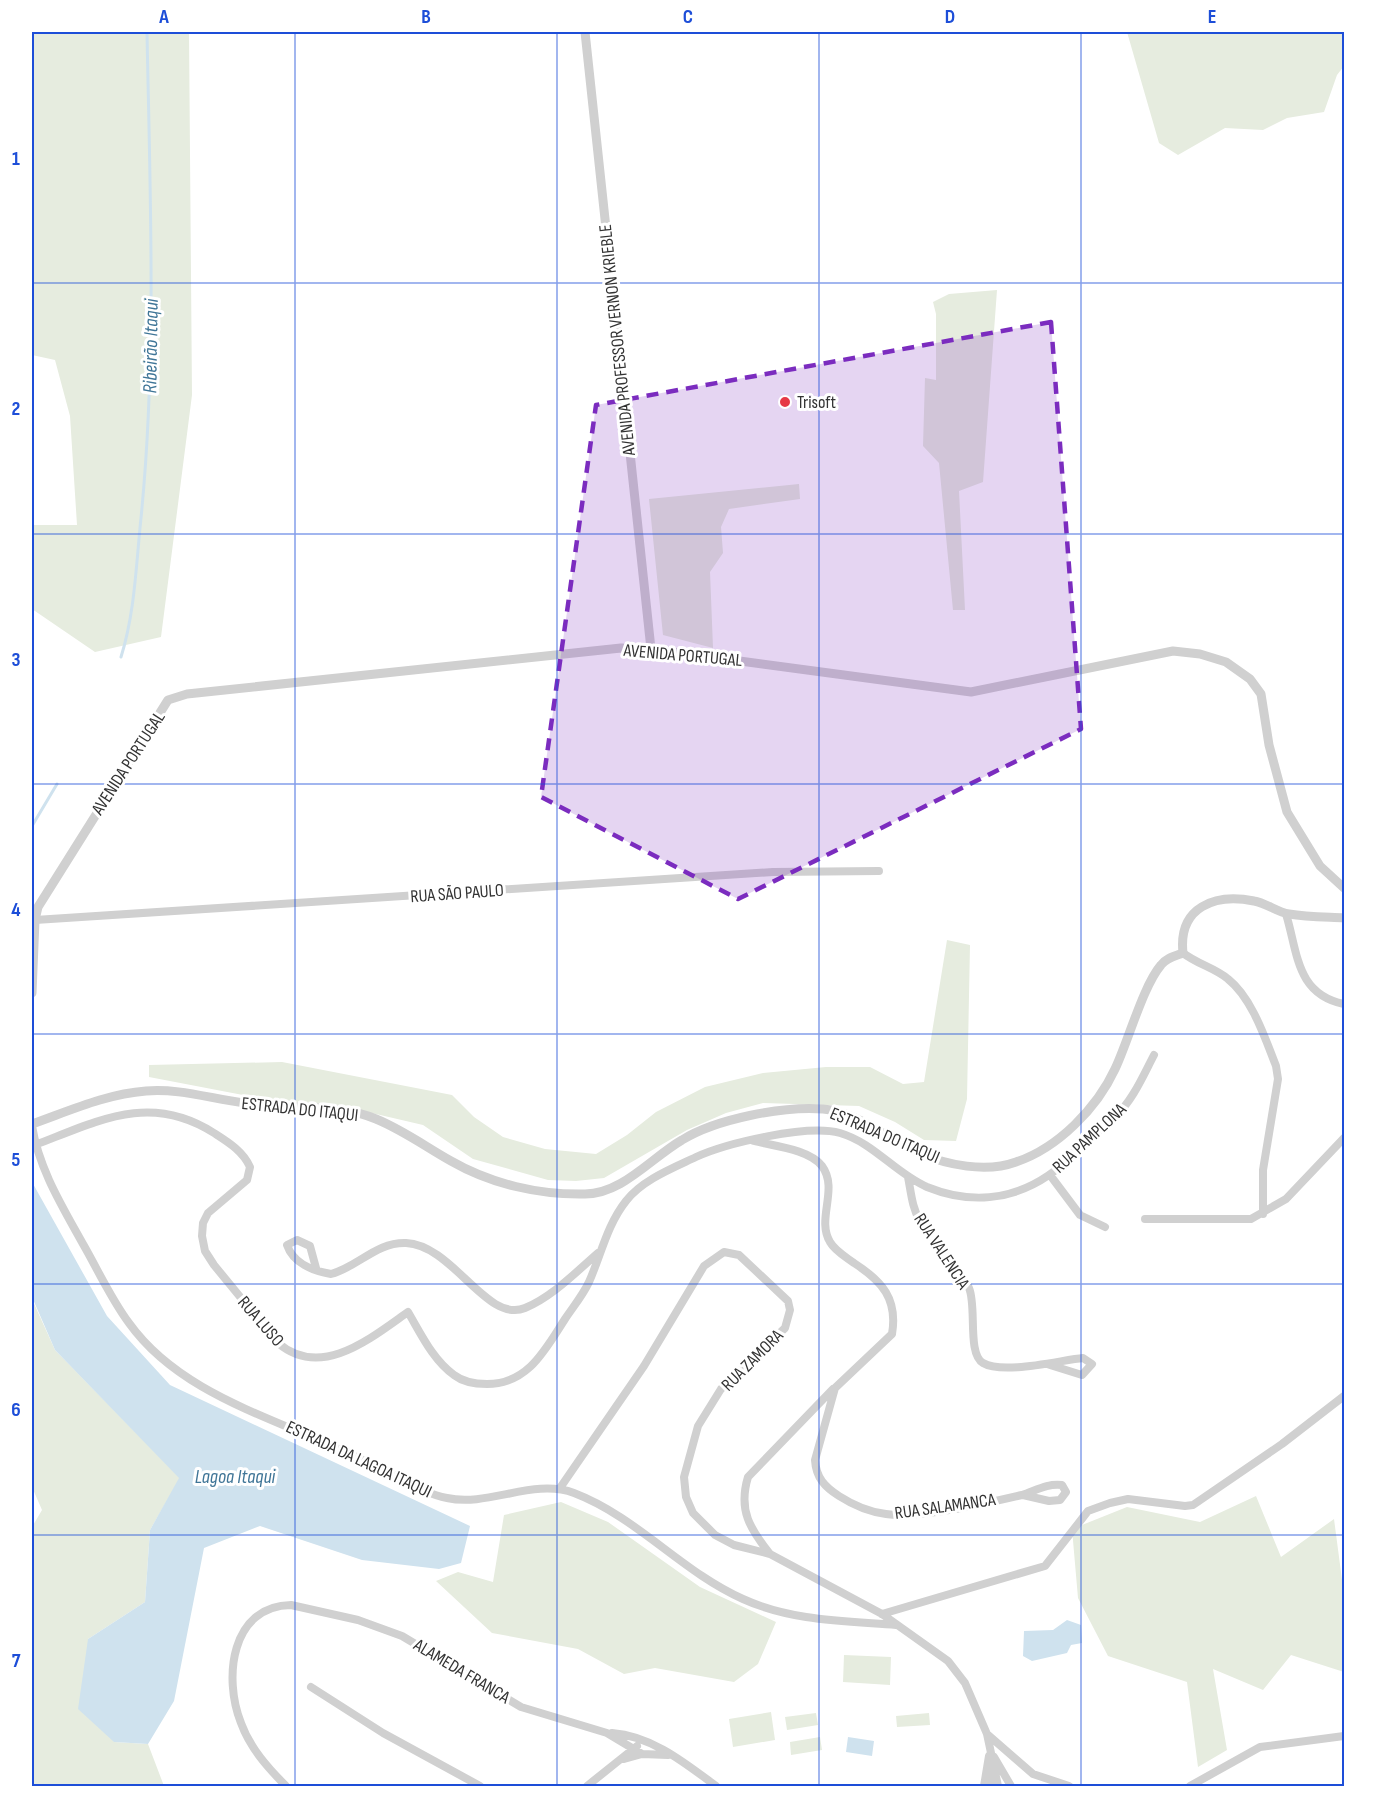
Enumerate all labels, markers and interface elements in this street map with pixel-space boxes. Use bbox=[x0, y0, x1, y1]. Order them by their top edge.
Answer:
text: A bbox=[158, 5, 169, 29]
text: B bbox=[421, 5, 431, 29]
text: C bbox=[683, 5, 693, 29]
text: D bbox=[945, 5, 955, 29]
text: E bbox=[1208, 5, 1216, 29]
text: 1 bbox=[12, 147, 20, 171]
street label: AVENIDA PROFESSOR VERNON KRIEBLE bbox=[595, 223, 640, 458]
water label: Ribeirão Itaqui bbox=[138, 297, 164, 394]
place label: Trisoft bbox=[797, 392, 837, 413]
marker: Trisoft bbox=[778, 395, 792, 409]
text: 2 bbox=[12, 397, 20, 421]
street label: AVENIDA PORTUGAL bbox=[622, 640, 743, 671]
text: 3 bbox=[12, 648, 21, 672]
street label: AVENIDA PORTUGAL bbox=[87, 707, 170, 820]
street label: RUA SÃO PAULO bbox=[410, 880, 504, 907]
text: 4 bbox=[11, 898, 21, 922]
street label: ESTRADA DO ITAQUI bbox=[241, 1093, 359, 1126]
street label: RUA PAMPLONA bbox=[1048, 1099, 1131, 1178]
street label: ESTRADA DO ITAQUI bbox=[827, 1103, 943, 1168]
text: 5 bbox=[12, 1148, 21, 1172]
street label: RUA VALENCIA bbox=[909, 1209, 974, 1293]
street label: RUA LUSO bbox=[233, 1292, 288, 1351]
street label: RUA ZAMORA bbox=[717, 1325, 788, 1395]
text: 6 bbox=[11, 1398, 21, 1422]
street label: ESTRADA DA LAGOA ITAQUI bbox=[283, 1416, 435, 1502]
water label: Lagoa Itaqui bbox=[195, 1465, 277, 1489]
street label: RUA SALAMANCA bbox=[893, 1489, 997, 1524]
street label: ALAMEDA FRANCA bbox=[409, 1634, 514, 1708]
text: 7 bbox=[12, 1649, 21, 1673]

